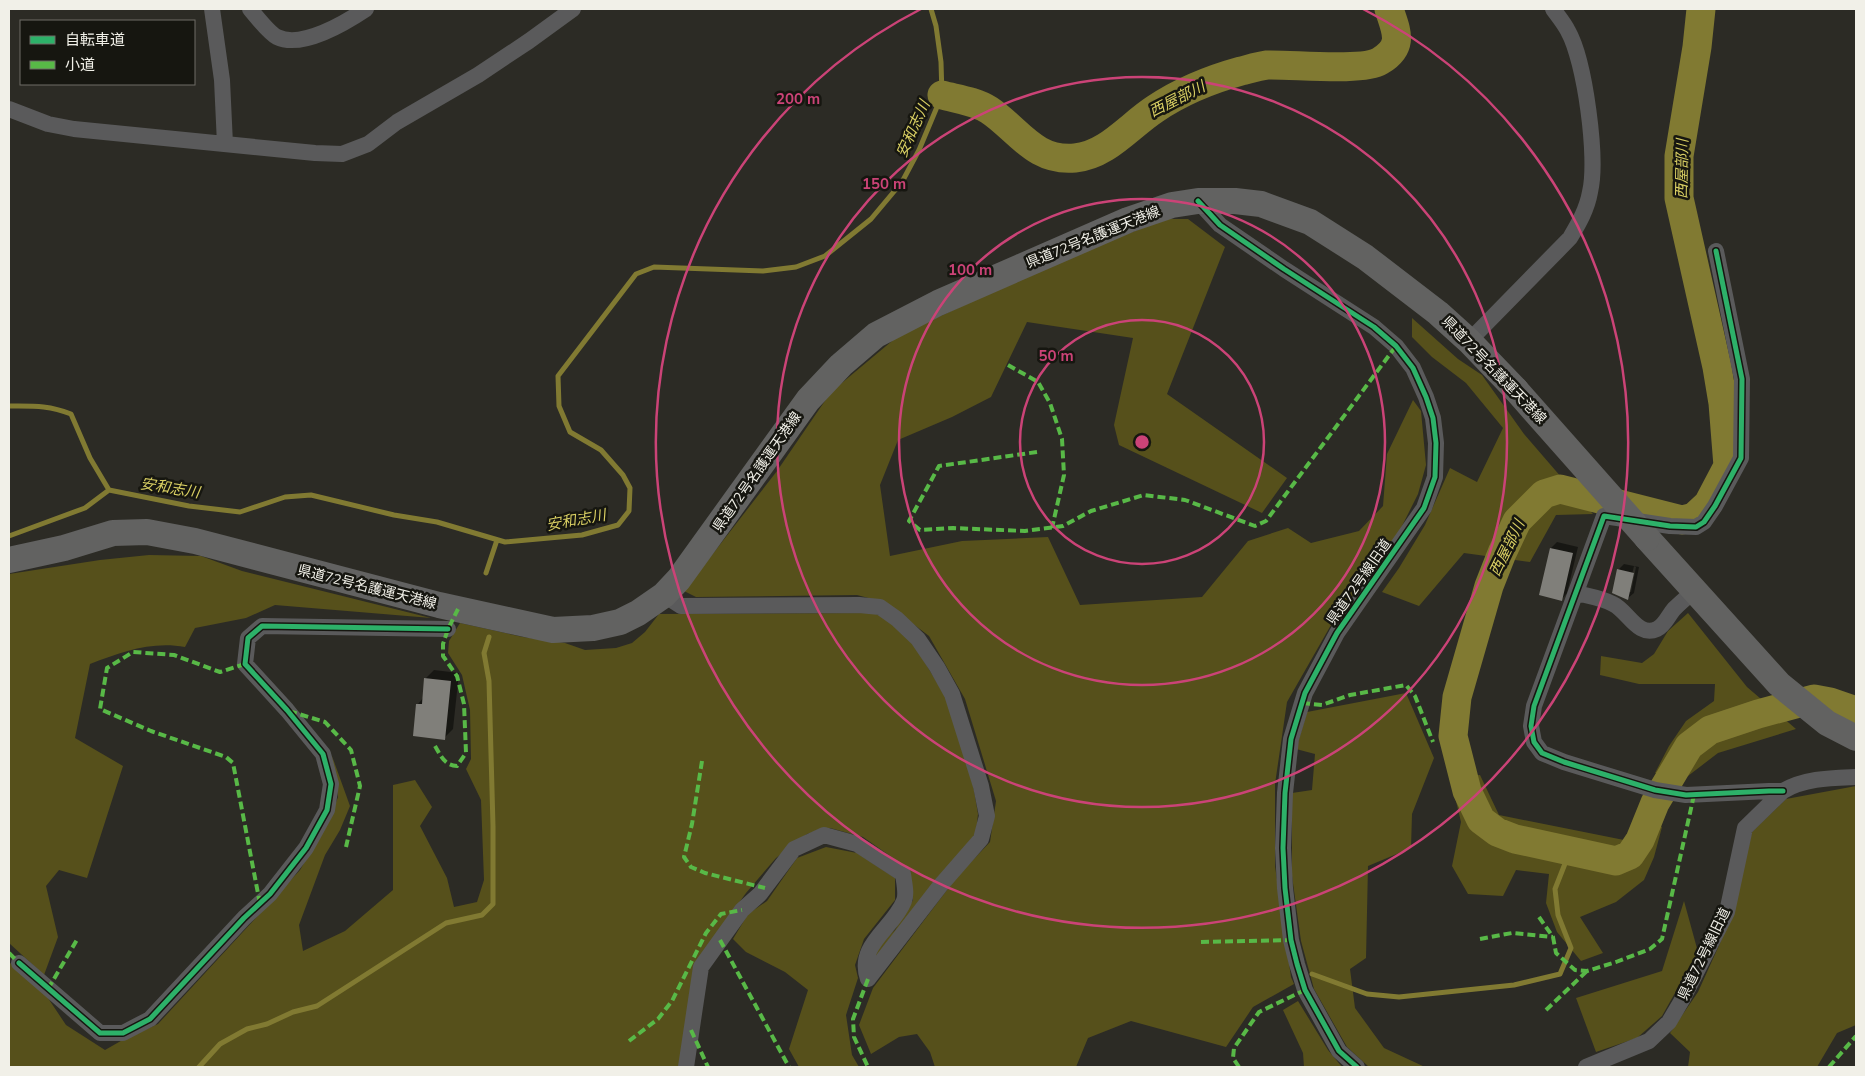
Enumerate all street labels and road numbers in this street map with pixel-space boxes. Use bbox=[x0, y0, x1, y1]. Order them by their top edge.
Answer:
street label: 県道72号名護運天港線 bbox=[1023, 201, 1163, 273]
street label: 県道72号名護運天港線 bbox=[1438, 312, 1550, 428]
street label: 県道72号名護運天港線 bbox=[708, 408, 806, 536]
street label: 県道72号線旧道 bbox=[1322, 535, 1396, 629]
street label: 県道72号名護運天港線 bbox=[295, 561, 439, 613]
street label: 県道72号線旧道 bbox=[1673, 905, 1735, 1003]

